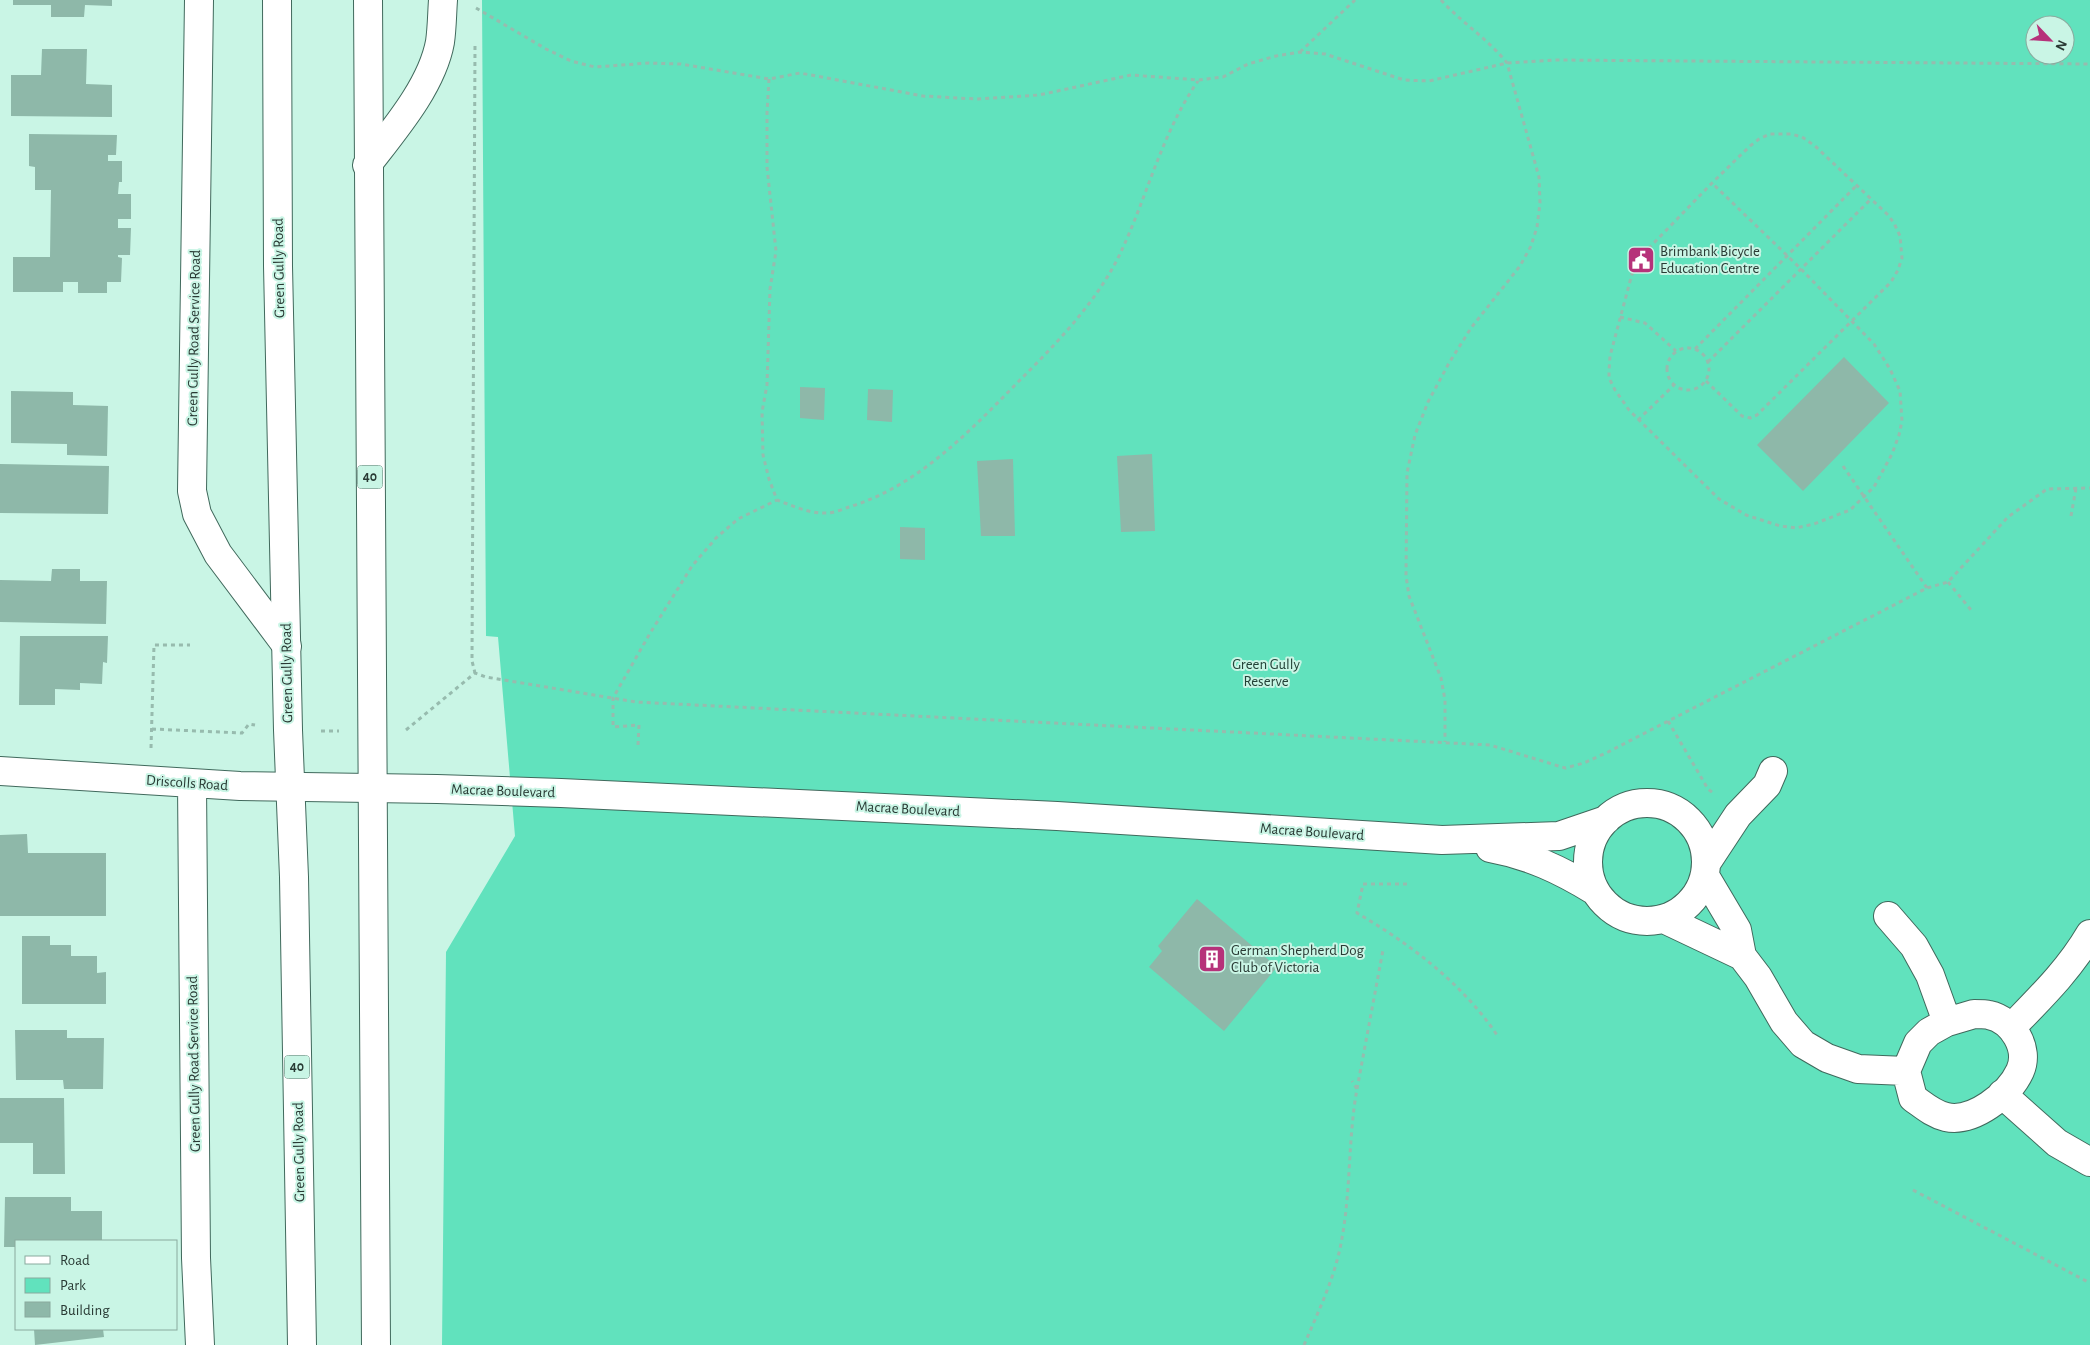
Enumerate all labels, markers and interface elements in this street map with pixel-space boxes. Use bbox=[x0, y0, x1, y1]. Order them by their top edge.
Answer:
north arrow bbox=[2025, 15, 2075, 65]
text: N bbox=[2052, 38, 2069, 52]
street label: Green Gully Road bbox=[271, 218, 287, 318]
place label: Brimbank Bicycle Education Centre bbox=[1660, 244, 1760, 276]
public building icon: Brimbank Bicycle Education Centre bbox=[1626, 245, 1656, 275]
street label: Green Gully Road Service Road bbox=[185, 250, 203, 426]
road number: 40 bbox=[358, 466, 382, 488]
street label: Green Gully Road bbox=[279, 623, 295, 723]
park label: Green Gully Reserve bbox=[1232, 657, 1300, 689]
street label: Driscolls Road bbox=[146, 773, 229, 793]
street label: Macrae Boulevard bbox=[451, 782, 556, 800]
street label: Macrae Boulevard bbox=[856, 799, 961, 819]
street label: Macrae Boulevard bbox=[1259, 821, 1365, 843]
place label: German Shepherd Dog Club of Victoria bbox=[1231, 943, 1365, 975]
building icon: German Shepherd Dog Club of Victoria bbox=[1197, 944, 1227, 974]
street label: Green Gully Road Service Road bbox=[185, 976, 203, 1152]
road number: 40 bbox=[284, 1056, 310, 1078]
street label: Green Gully Road bbox=[291, 1102, 307, 1202]
legend bbox=[15, 1240, 178, 1330]
text: Road bbox=[60, 1253, 90, 1268]
text: Park bbox=[60, 1278, 86, 1293]
text: Building bbox=[60, 1303, 110, 1318]

